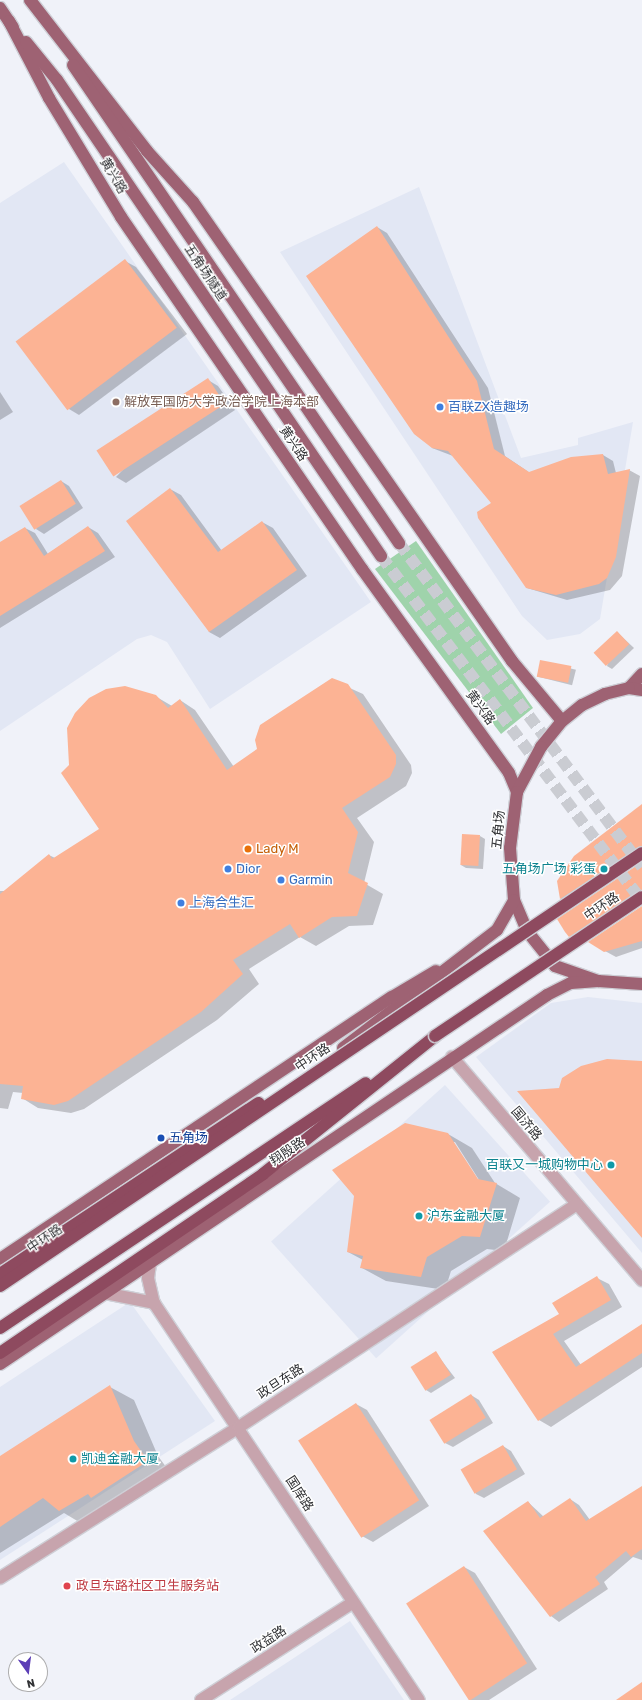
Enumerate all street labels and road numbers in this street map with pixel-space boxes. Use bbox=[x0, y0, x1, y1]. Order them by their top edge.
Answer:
street label: 黄兴路 bbox=[96, 155, 130, 197]
street label: 五角场隧道 bbox=[180, 242, 230, 304]
street label: 黄兴路 bbox=[276, 423, 310, 465]
street label: 黄兴路 bbox=[462, 688, 498, 728]
street label: 五角场 bbox=[490, 810, 508, 850]
street label: 中环路 bbox=[581, 890, 623, 924]
street label: 中环路 bbox=[292, 1041, 334, 1075]
street label: 国济路 bbox=[507, 1104, 545, 1144]
street label: 翔殷路 bbox=[267, 1135, 309, 1169]
street label: 中环路 bbox=[24, 1222, 66, 1256]
street label: 政旦东路 bbox=[255, 1361, 307, 1403]
street label: 国庠路 bbox=[282, 1473, 316, 1515]
street label: 政益路 bbox=[248, 1623, 290, 1657]

